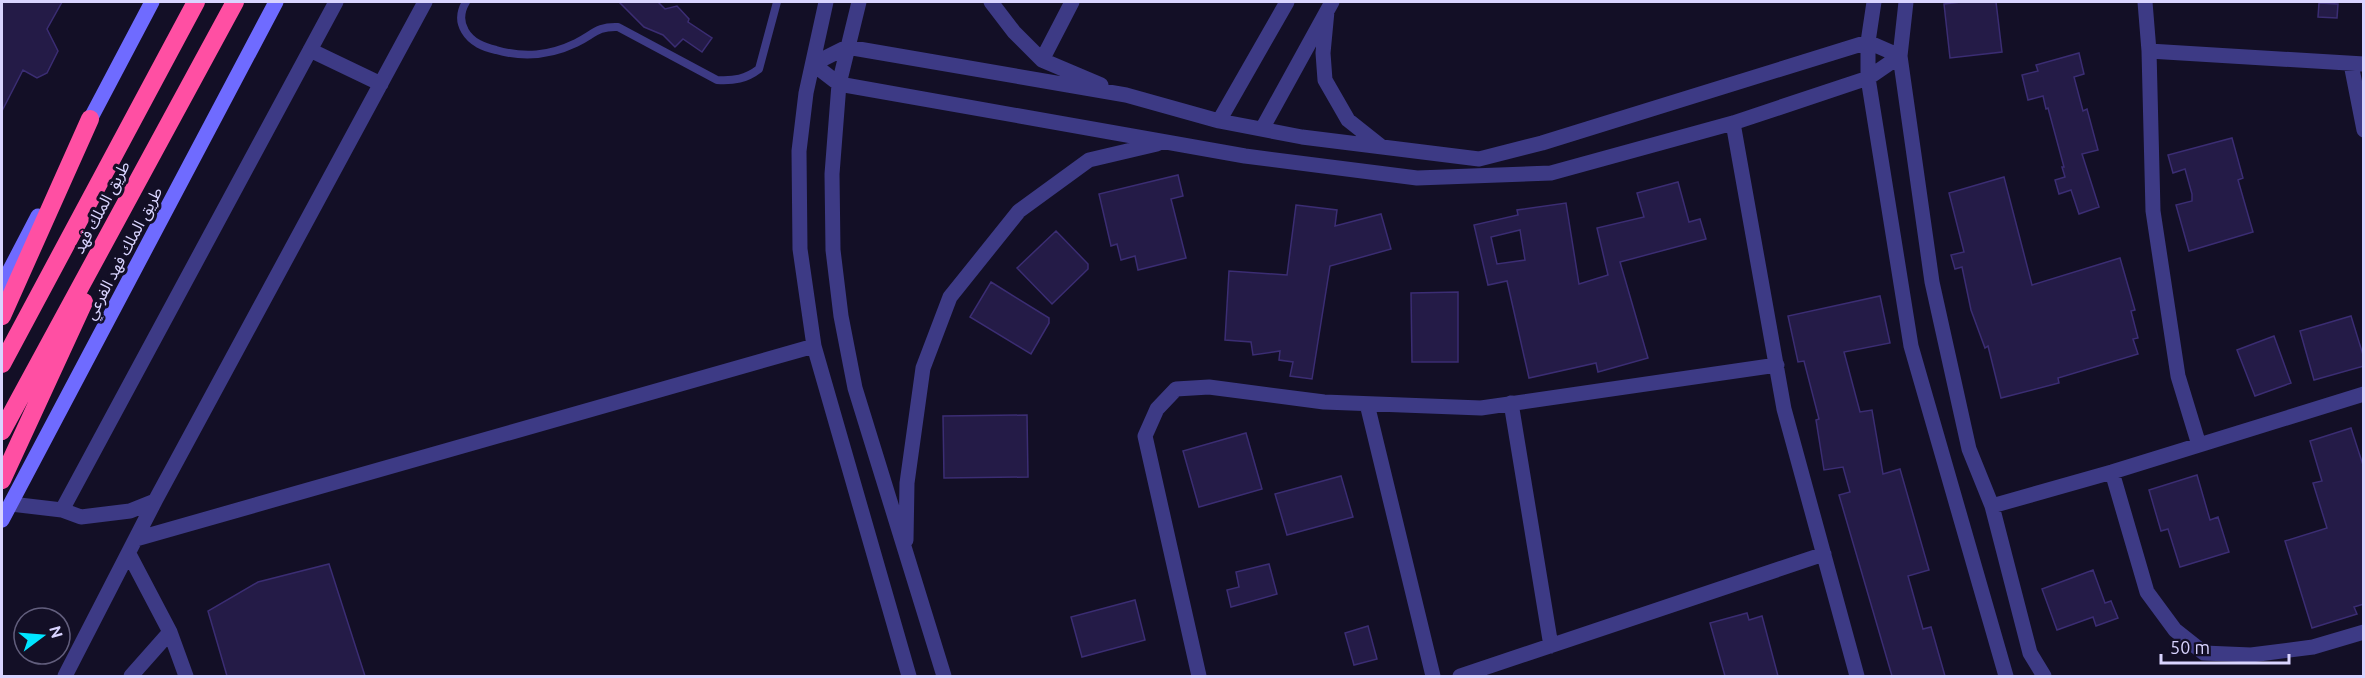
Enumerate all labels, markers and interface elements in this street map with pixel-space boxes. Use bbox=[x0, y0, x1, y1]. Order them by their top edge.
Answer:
street label: طريق الملك فهد bbox=[69, 157, 135, 257]
street label: طريق الملك فهد الفرعي bbox=[80, 183, 169, 324]
north arrow bbox=[12, 606, 72, 666]
text: N bbox=[46, 624, 67, 640]
scale bar bbox=[2161, 627, 2288, 665]
text: 50 m bbox=[2170, 637, 2210, 657]

